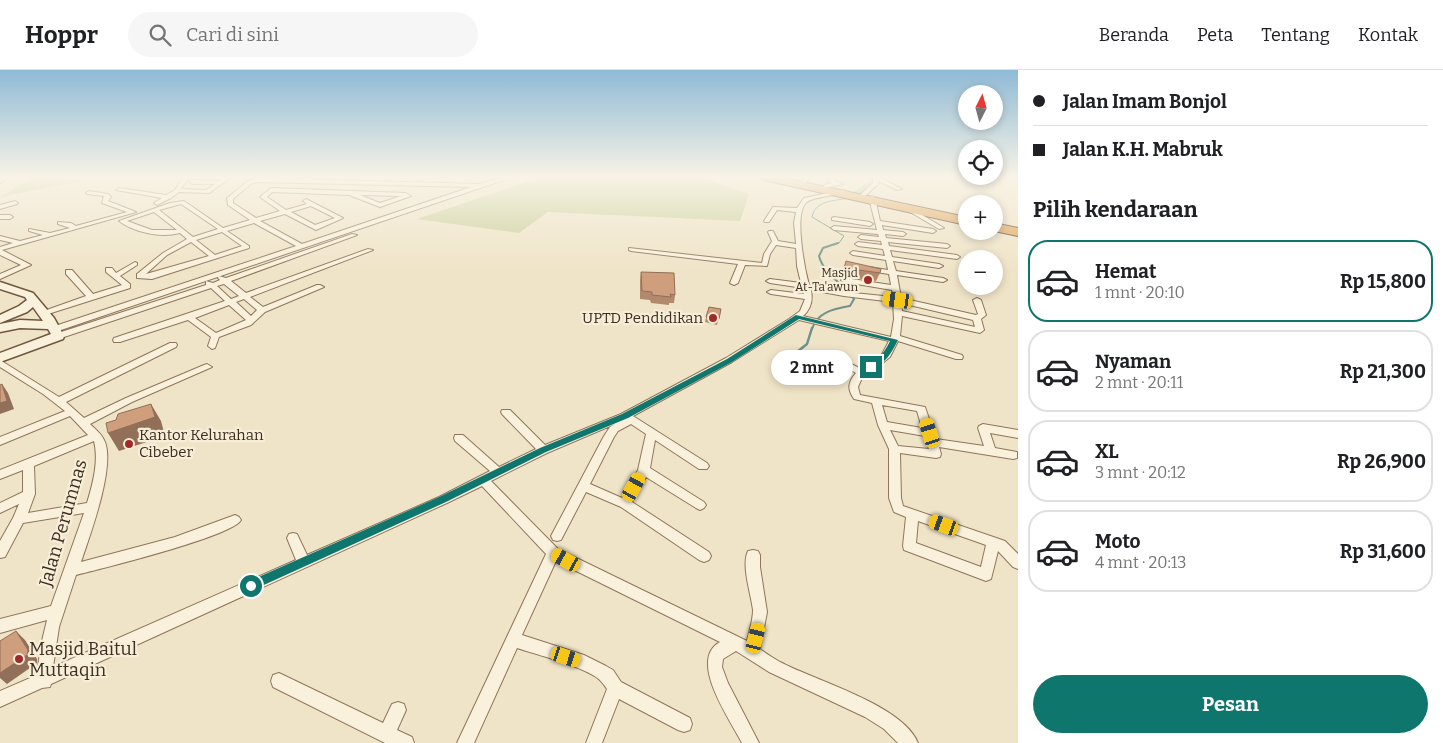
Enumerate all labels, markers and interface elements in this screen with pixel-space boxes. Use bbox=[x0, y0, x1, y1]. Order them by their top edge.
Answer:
search box bbox=[128, 12, 478, 57]
text: Hoppr bbox=[25, 21, 98, 49]
icon: search bbox=[146, 21, 174, 49]
text: Cari di sini bbox=[186, 23, 279, 46]
text: Beranda bbox=[1099, 24, 1169, 46]
text: Peta bbox=[1197, 24, 1233, 46]
text: Tentang bbox=[1261, 24, 1330, 46]
text: Kontak bbox=[1358, 24, 1418, 46]
north arrow bbox=[958, 85, 1002, 130]
map controls bbox=[958, 85, 1003, 295]
text: Jalan Imam Bonjol bbox=[1063, 90, 1227, 113]
text: Jalan K.H. Mabruk bbox=[1063, 138, 1223, 161]
button: locate bbox=[958, 140, 1003, 185]
button: + bbox=[958, 195, 1003, 240]
text: Pilih kendaraan bbox=[1033, 196, 1198, 223]
button: − bbox=[958, 250, 1003, 295]
icon: car bbox=[1035, 259, 1080, 304]
text: Hemat bbox=[1095, 260, 1157, 283]
place label: Masjid At-Ta'awun bbox=[795, 266, 858, 294]
text: Rp 15,800 bbox=[1340, 270, 1426, 293]
marker: Masjid At-Ta'awun bbox=[862, 274, 874, 286]
text: 1 mnt · 20:10 bbox=[1095, 283, 1185, 302]
car bbox=[882, 290, 913, 310]
place label: UPTD Pendidikan bbox=[582, 309, 704, 327]
marker: UPTD Pendidikan bbox=[707, 312, 719, 324]
icon: car bbox=[1035, 349, 1080, 394]
callout: 2 mnt bbox=[771, 350, 854, 384]
text: Nyaman bbox=[1095, 350, 1171, 373]
route end bbox=[860, 356, 882, 378]
text: 2 mnt bbox=[790, 358, 834, 377]
text: Rp 21,300 bbox=[1340, 360, 1426, 383]
text: 2 mnt · 20:11 bbox=[1095, 373, 1183, 392]
car bbox=[918, 416, 941, 450]
place label: Kantor Kelurahan Cibeber bbox=[139, 426, 264, 461]
marker: Kantor Kelurahan Cibeber bbox=[123, 438, 135, 450]
icon: car bbox=[1035, 439, 1080, 484]
text: XL bbox=[1095, 440, 1119, 463]
text: Rp 26,900 bbox=[1337, 450, 1426, 473]
street label: Jalan Perumnas bbox=[34, 457, 92, 590]
text: 3 mnt · 20:12 bbox=[1095, 463, 1186, 482]
car bbox=[620, 470, 647, 504]
car bbox=[927, 513, 960, 537]
icon: car bbox=[1035, 529, 1080, 574]
text: Moto bbox=[1095, 530, 1141, 553]
text: Rp 31,600 bbox=[1340, 540, 1426, 563]
car bbox=[549, 546, 582, 574]
text: 4 mnt · 20:13 bbox=[1095, 553, 1186, 572]
route start bbox=[240, 575, 262, 597]
car bbox=[745, 622, 766, 654]
place label: Masjid Baitul Muttaqin bbox=[29, 638, 137, 681]
car bbox=[549, 645, 582, 669]
marker: Masjid Baitul Muttaqin bbox=[13, 653, 25, 665]
button: Pesan bbox=[1033, 675, 1428, 733]

